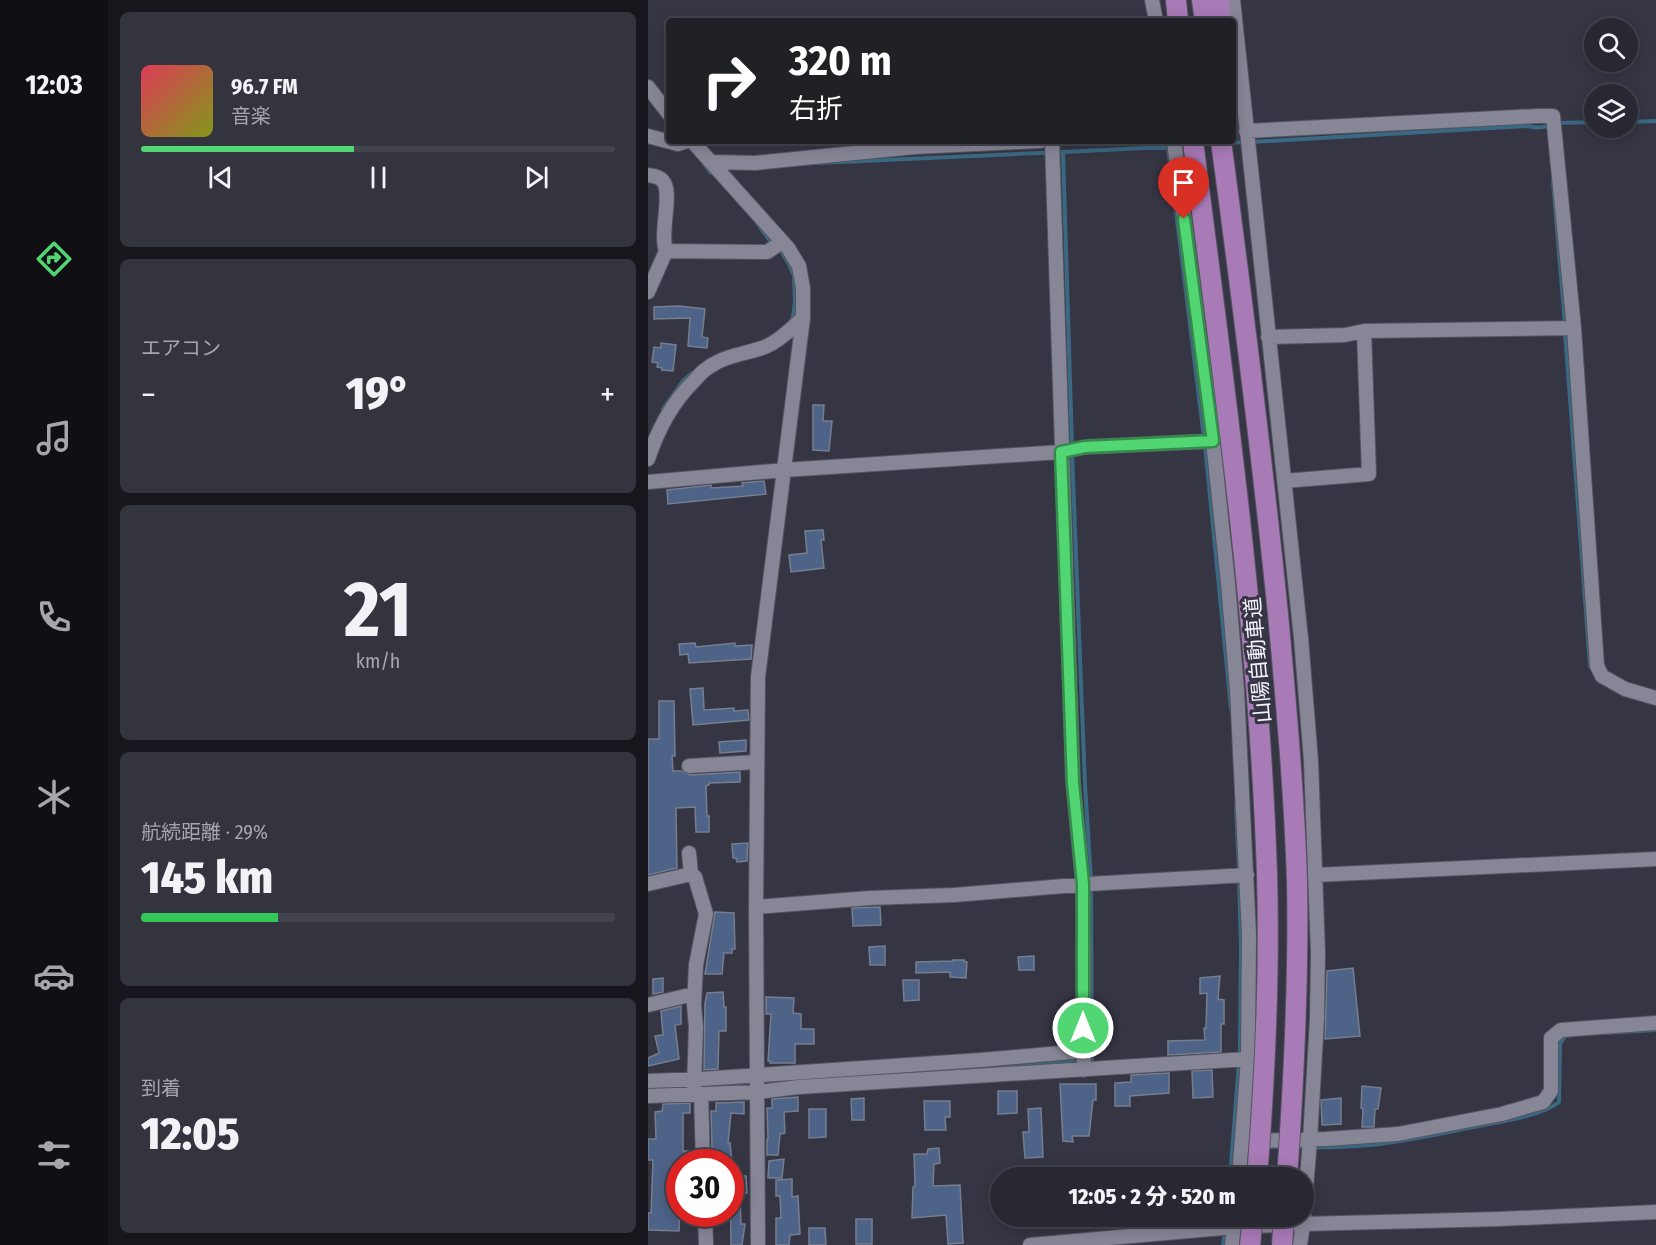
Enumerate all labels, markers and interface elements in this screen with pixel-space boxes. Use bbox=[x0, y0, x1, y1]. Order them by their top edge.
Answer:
map controls bbox=[1584, 18, 1638, 138]
button: search bbox=[1584, 18, 1638, 72]
text: 320 m bbox=[789, 36, 892, 86]
icon: right bbox=[690, 42, 768, 120]
text: 12:03 bbox=[25, 69, 83, 101]
text: 96.7 FM bbox=[231, 73, 298, 100]
button: layers bbox=[1584, 84, 1638, 138]
text: 右折 bbox=[789, 93, 843, 125]
text: 音楽 bbox=[231, 104, 271, 128]
pin bbox=[1158, 157, 1209, 219]
icon: previous bbox=[204, 161, 237, 194]
icon: pause bbox=[362, 161, 395, 194]
icon: next bbox=[520, 161, 553, 194]
icon: arrive bbox=[1167, 166, 1200, 199]
icon: directions bbox=[33, 238, 75, 280]
text: エアコン bbox=[141, 336, 221, 360]
text: 19° bbox=[346, 367, 410, 421]
text: − bbox=[141, 375, 156, 415]
text: + bbox=[600, 375, 615, 415]
icon: music bbox=[33, 417, 75, 459]
text: 21 bbox=[344, 563, 412, 657]
icon: phone bbox=[33, 596, 75, 638]
street label: 山陽自動車道 bbox=[1240, 596, 1276, 724]
text: km/h bbox=[356, 649, 400, 673]
icon: climate bbox=[33, 776, 75, 818]
text: 航続距離 · 29% bbox=[141, 820, 268, 844]
text: 145 km bbox=[141, 851, 273, 905]
icon: car bbox=[33, 955, 75, 997]
position arrow bbox=[1051, 996, 1115, 1060]
text: 到着 bbox=[141, 1076, 181, 1100]
text: 12:05 bbox=[141, 1107, 240, 1161]
icon: filters bbox=[33, 1134, 75, 1176]
speed limit sign: 30 bbox=[666, 1149, 744, 1227]
text: 12:05 · 2 分 · 520 m bbox=[1068, 1183, 1236, 1210]

